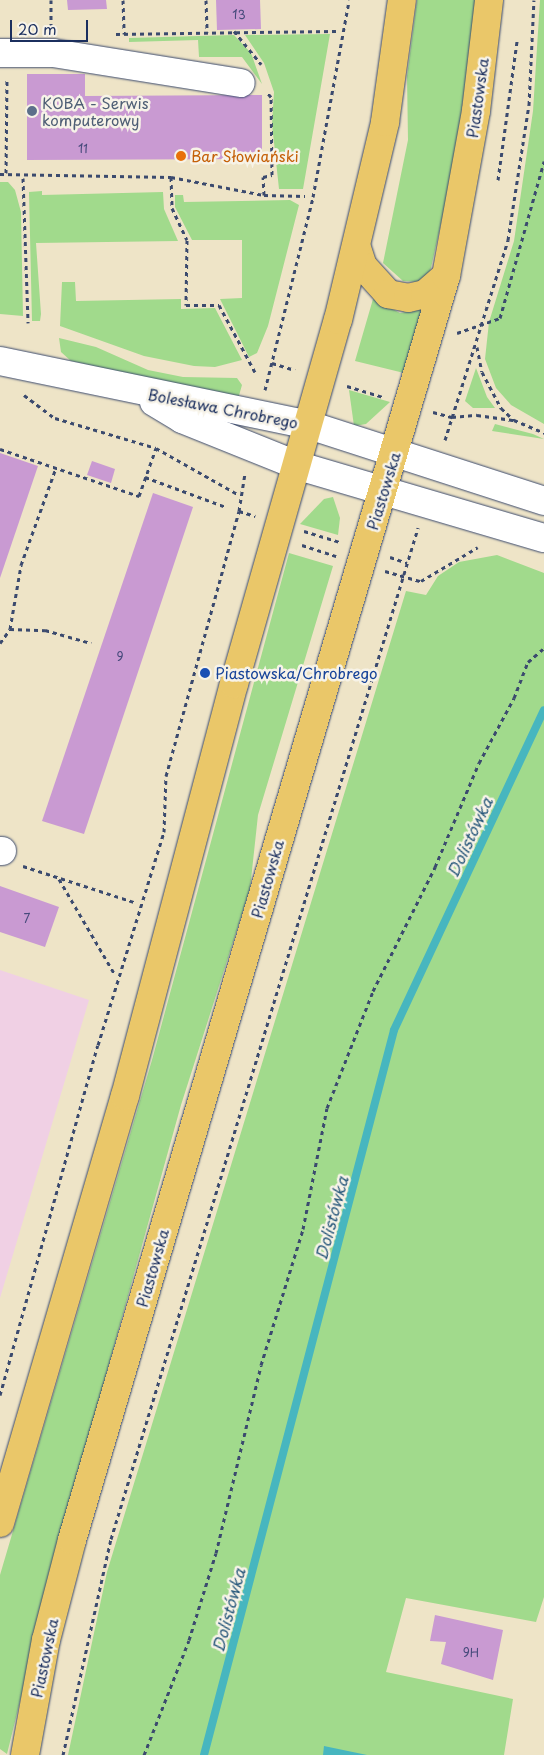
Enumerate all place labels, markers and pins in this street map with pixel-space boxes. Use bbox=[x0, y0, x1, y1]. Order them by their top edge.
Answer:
place label: KOBA - Serwis komputerowy bbox=[42, 93, 149, 128]
marker: KOBA - Serwis komputerowy bbox=[26, 105, 38, 117]
place label: Bar Słowiański bbox=[191, 147, 298, 165]
marker: Bar Słowiański bbox=[175, 150, 187, 162]
place label: Piastowska/Chrobrego bbox=[215, 664, 377, 682]
marker: Piastowska/Chrobrego bbox=[199, 667, 211, 679]

